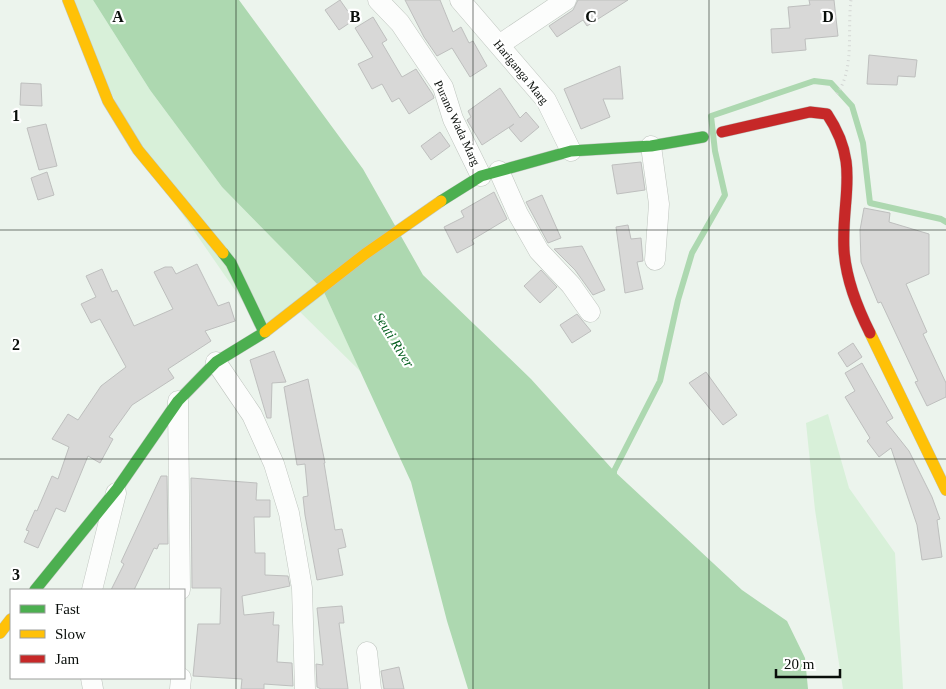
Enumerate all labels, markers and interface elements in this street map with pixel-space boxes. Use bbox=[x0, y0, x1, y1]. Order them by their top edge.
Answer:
text: A bbox=[112, 8, 124, 25]
text: B bbox=[350, 8, 361, 25]
text: C bbox=[585, 8, 597, 25]
text: D bbox=[822, 8, 834, 25]
street label: Hariganga Marg bbox=[491, 37, 551, 107]
street label: Purano Wada Marg bbox=[431, 78, 483, 168]
text: 1 bbox=[12, 107, 20, 124]
water label: Seuti River bbox=[371, 310, 417, 371]
text: 2 bbox=[12, 336, 20, 353]
text: 3 bbox=[12, 566, 20, 583]
legend bbox=[10, 589, 185, 679]
text: Fast bbox=[55, 601, 81, 617]
text: Slow bbox=[55, 626, 86, 642]
scale bar bbox=[776, 646, 840, 678]
text: Jam bbox=[55, 651, 79, 667]
text: 20 m bbox=[784, 656, 815, 672]

